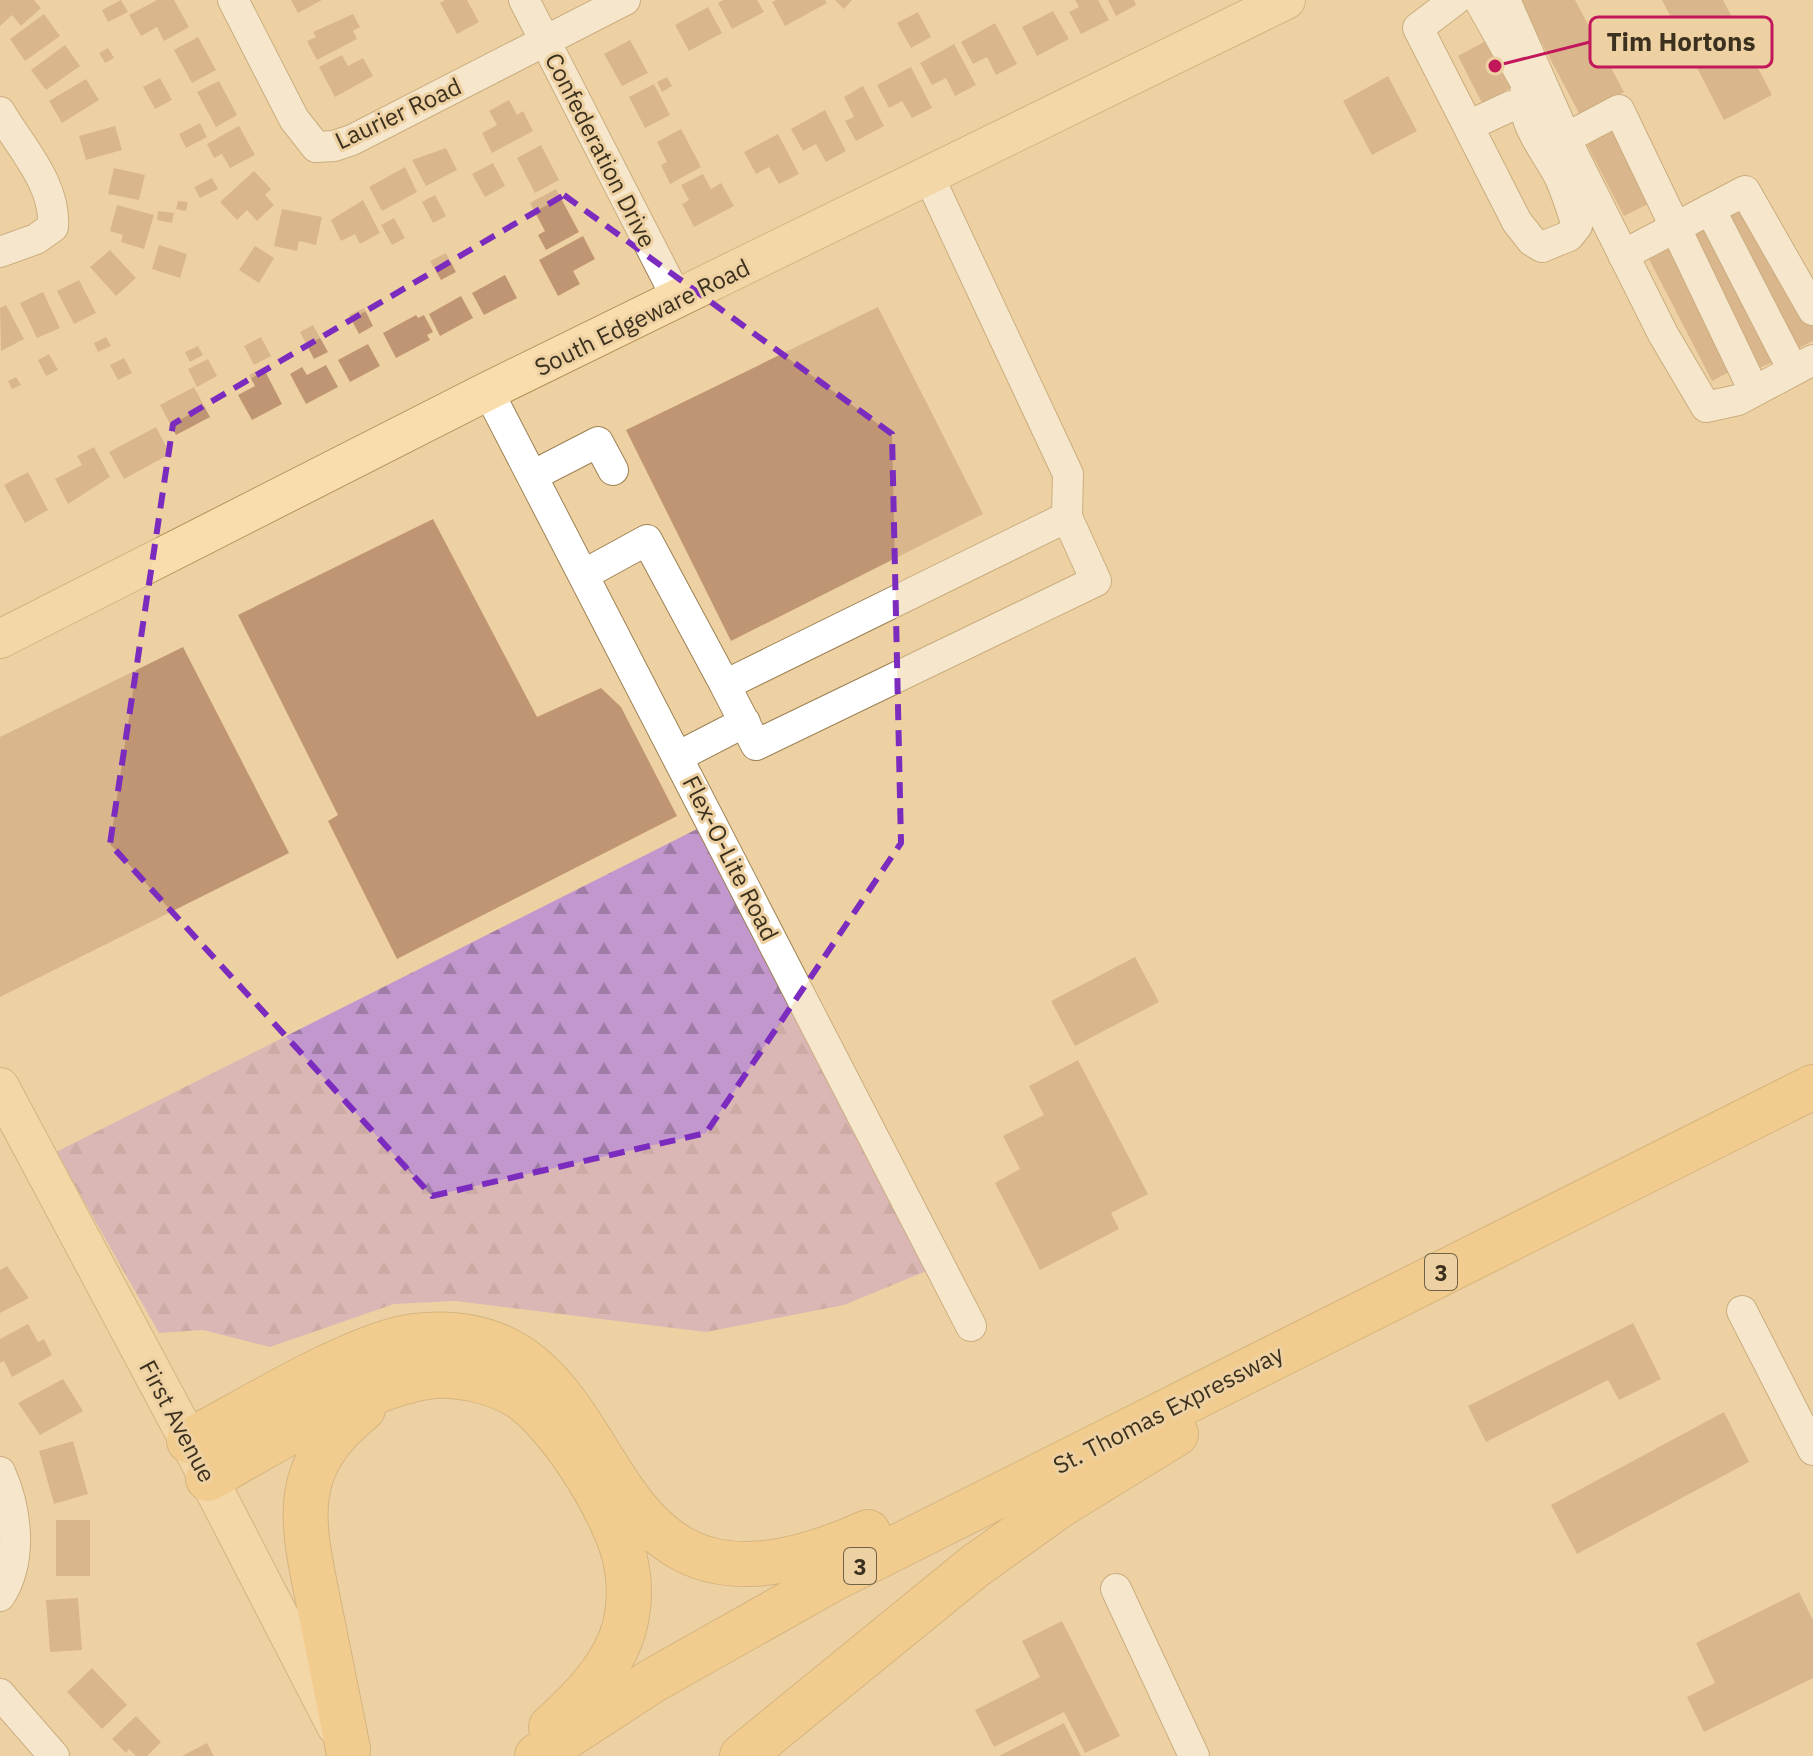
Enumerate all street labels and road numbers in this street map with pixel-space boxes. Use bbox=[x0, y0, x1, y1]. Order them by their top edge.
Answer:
street label: Confederation Drive bbox=[538, 47, 664, 253]
street label: Laurier Road bbox=[330, 70, 466, 156]
street label: South Edgeware Road bbox=[529, 251, 755, 383]
street label: Flex-O-Lite Road bbox=[676, 770, 786, 946]
road number: 3 bbox=[1425, 1254, 1457, 1290]
street label: St. Thomas Expressway bbox=[1047, 1337, 1289, 1481]
street label: First Avenue bbox=[132, 1354, 224, 1488]
road number: 3 bbox=[844, 1548, 876, 1584]

